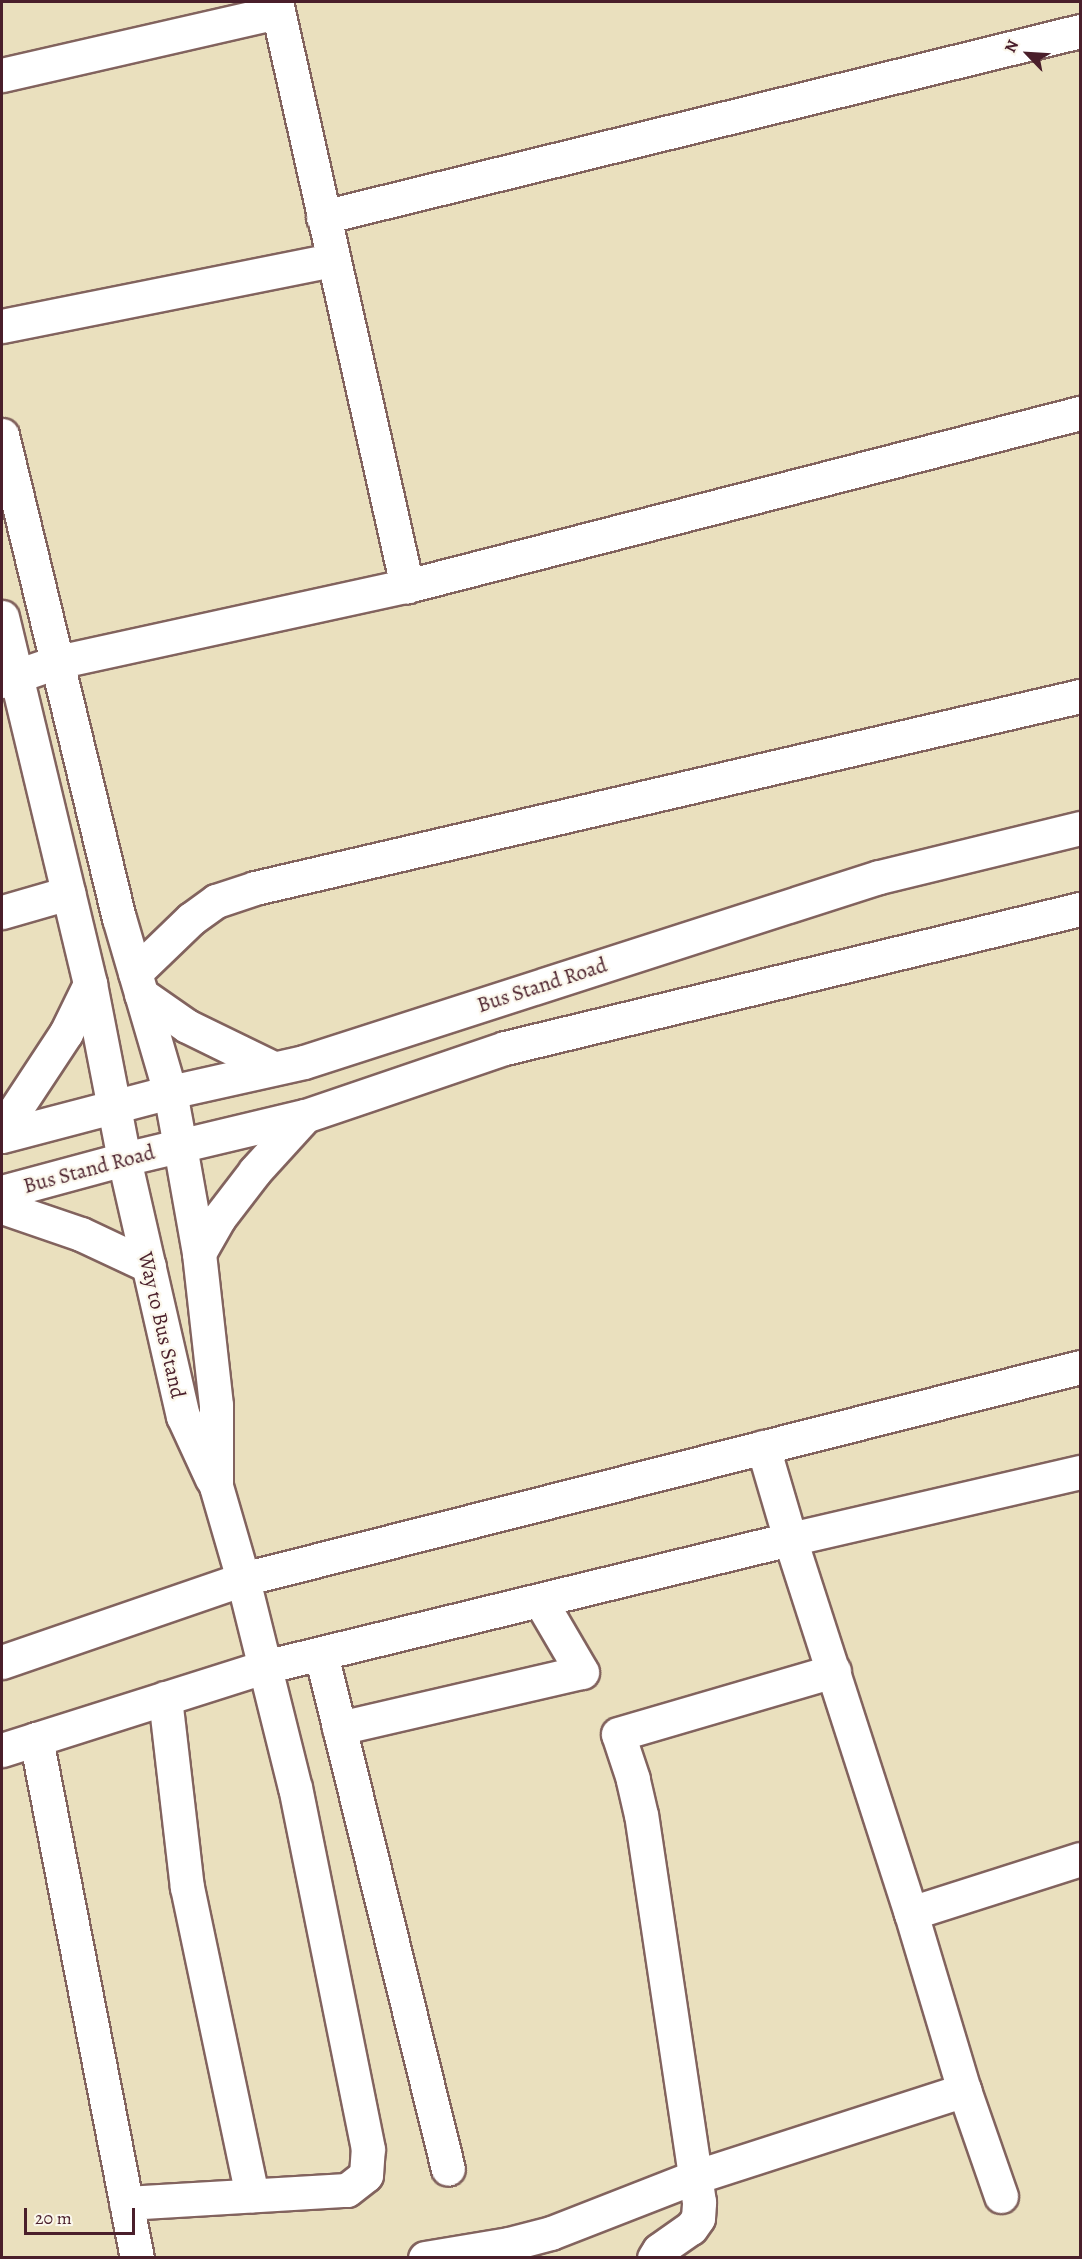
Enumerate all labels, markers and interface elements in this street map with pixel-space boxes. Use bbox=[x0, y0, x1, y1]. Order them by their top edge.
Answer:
north arrow bbox=[998, 24, 1058, 84]
text: N bbox=[999, 36, 1024, 56]
street label: Bus Stand Road bbox=[474, 952, 610, 1018]
street label: Bus Stand Road bbox=[21, 1139, 157, 1199]
street label: Way to Bus Stand bbox=[133, 1249, 191, 1401]
scale bar bbox=[27, 2196, 138, 2234]
text: 20 m bbox=[35, 2206, 72, 2230]

